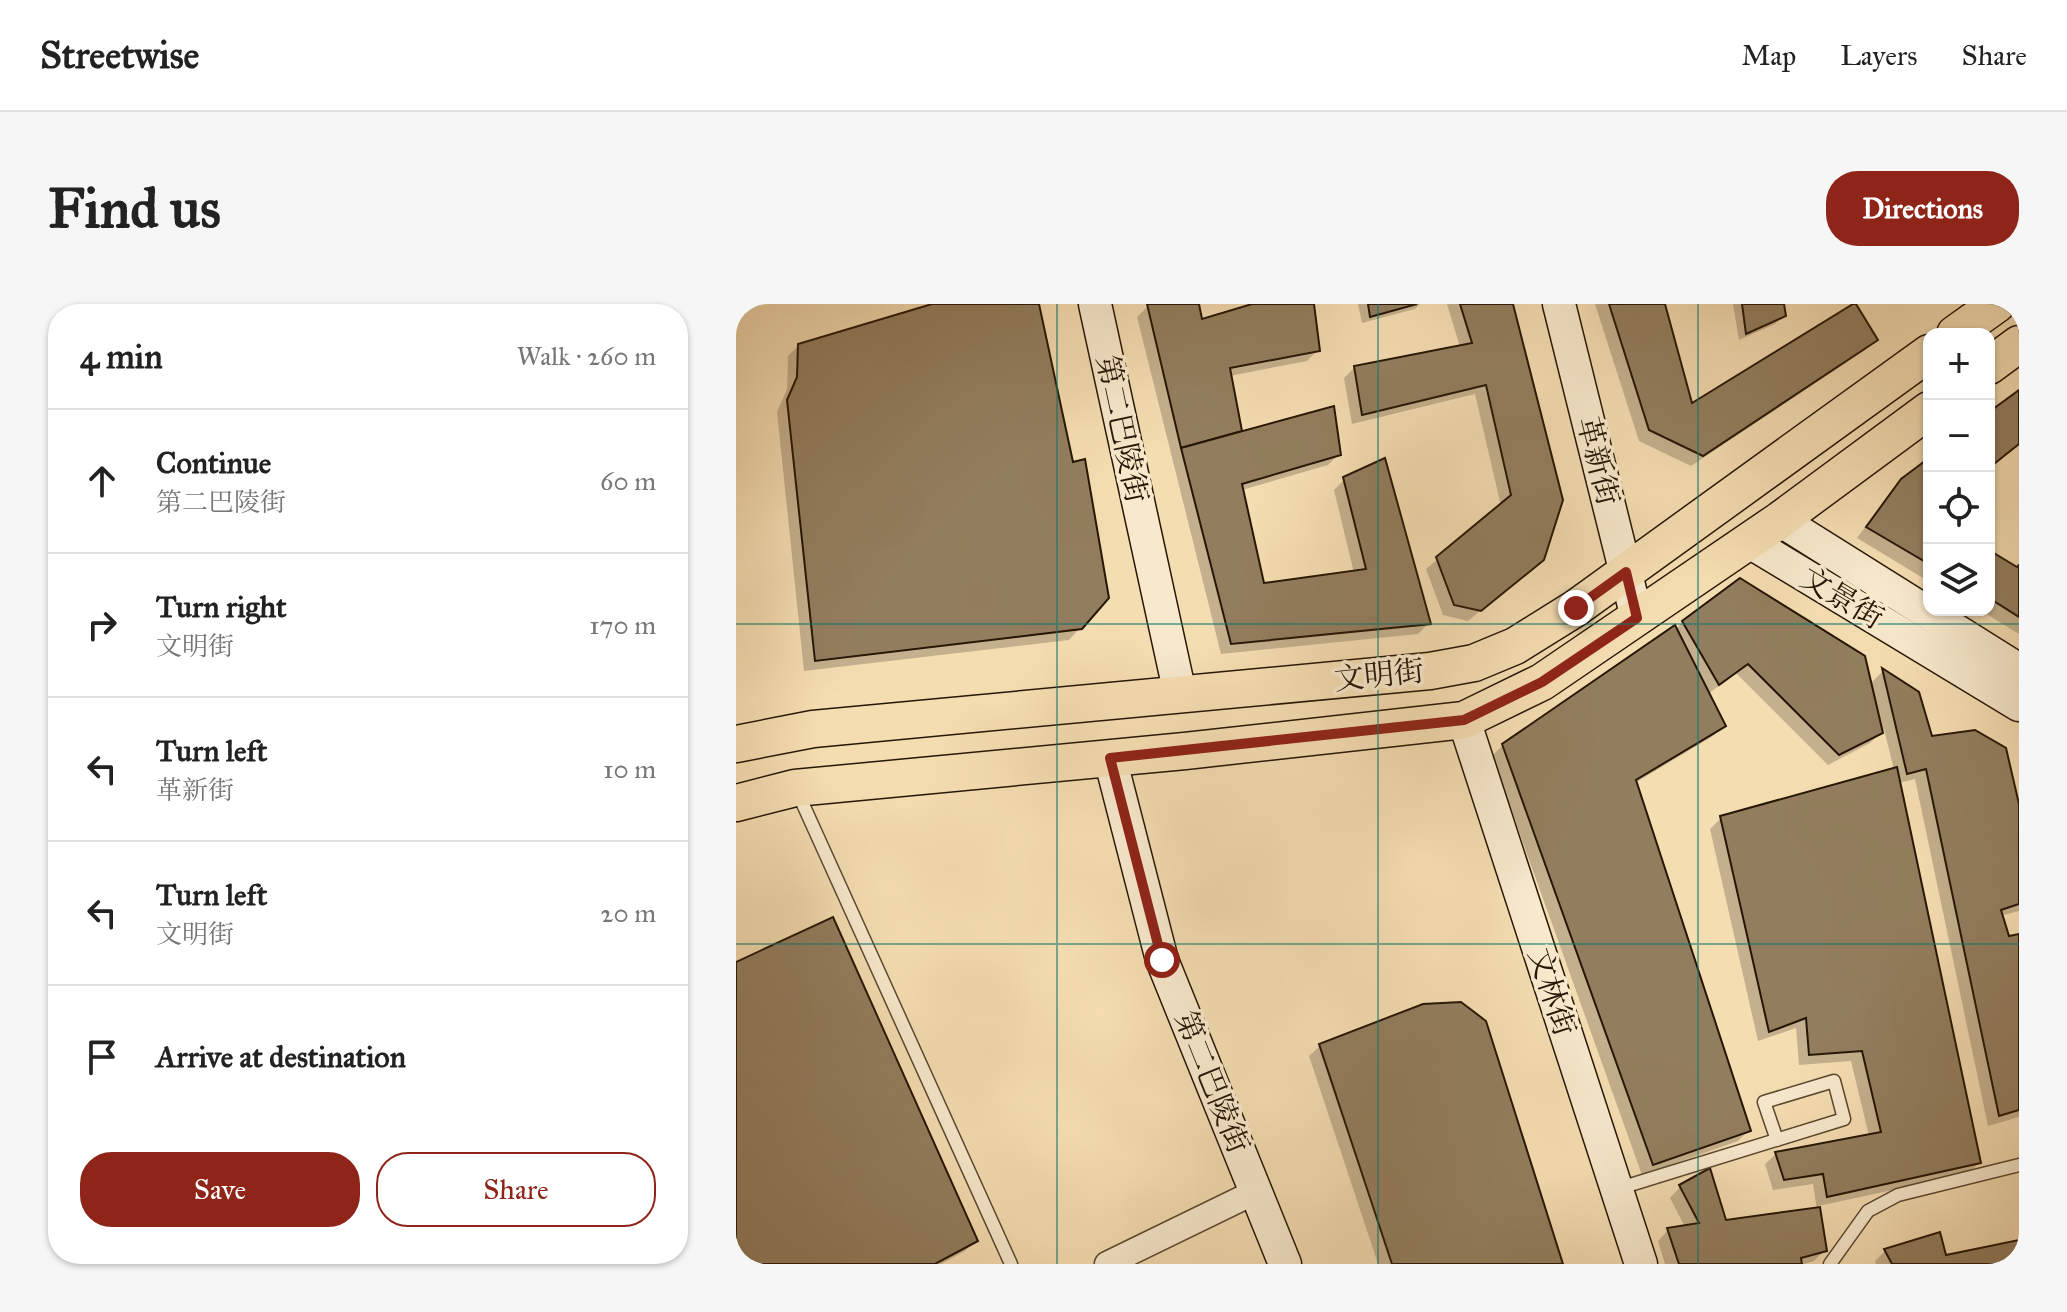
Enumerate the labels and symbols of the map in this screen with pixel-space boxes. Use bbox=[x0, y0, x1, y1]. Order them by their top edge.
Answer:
street label: 第二巴陵街 bbox=[1089, 352, 1155, 506]
street label: 革新街 bbox=[1570, 413, 1626, 509]
street label: 文景街 bbox=[1794, 559, 1890, 637]
route end bbox=[1558, 590, 1594, 626]
street label: 文明街 bbox=[1332, 652, 1426, 698]
route start bbox=[1144, 942, 1180, 978]
street label: 文林街 bbox=[1521, 944, 1583, 1040]
street label: 第二巴陵街 bbox=[1167, 1006, 1257, 1158]

